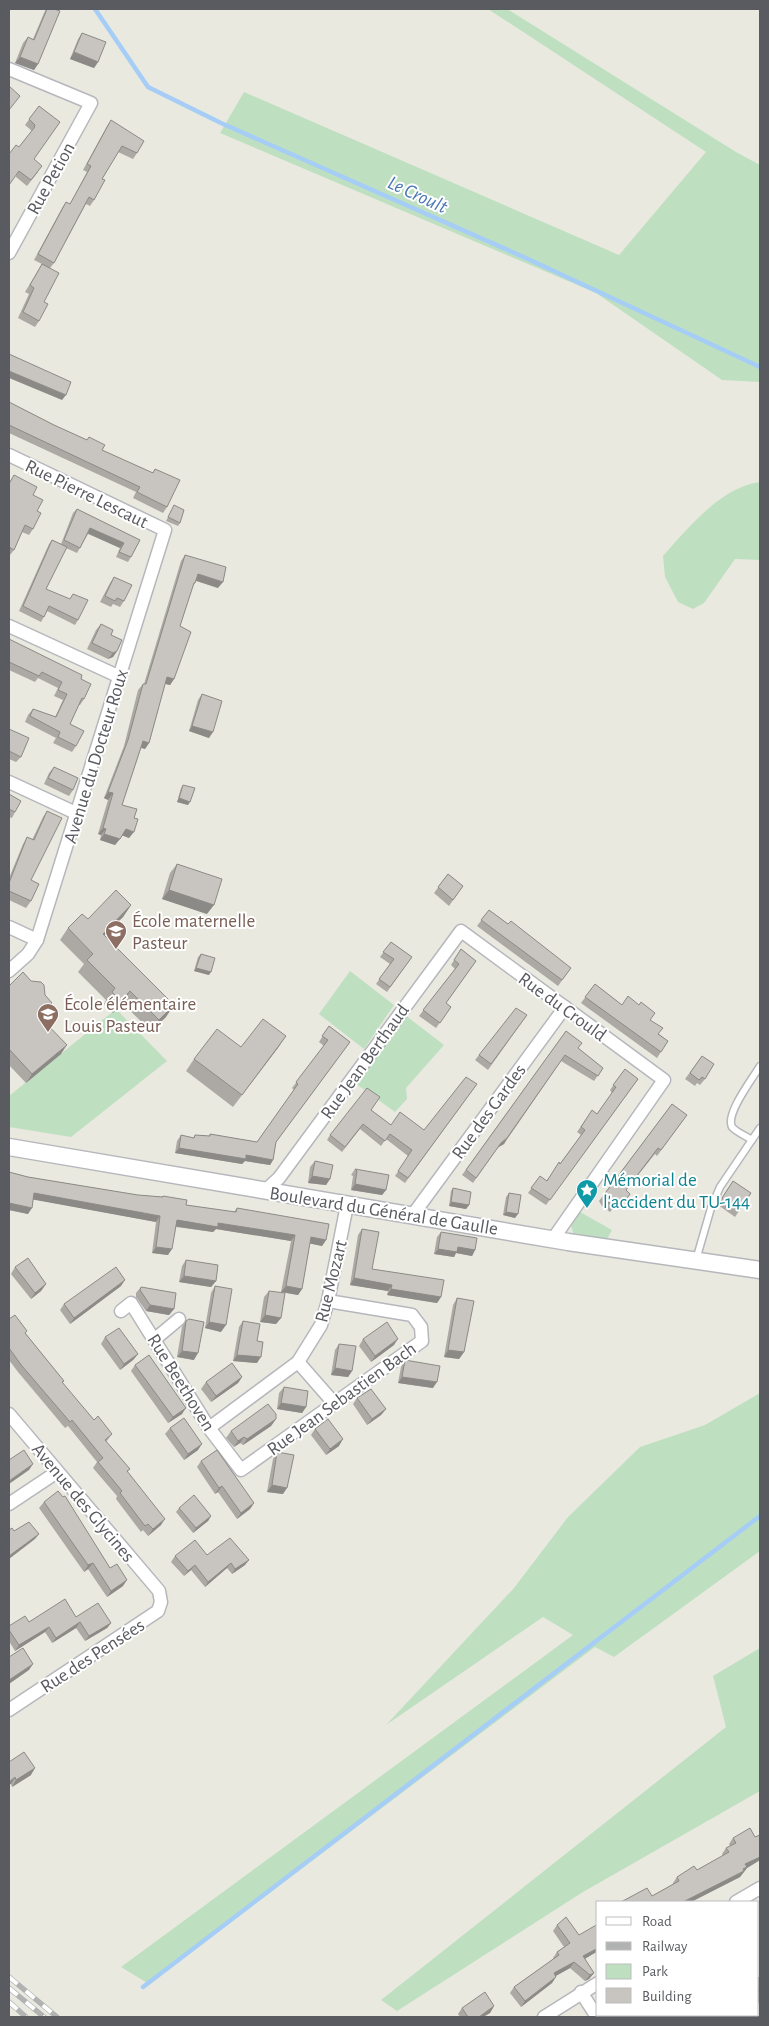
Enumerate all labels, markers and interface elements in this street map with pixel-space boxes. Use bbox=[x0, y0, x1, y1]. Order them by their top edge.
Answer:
street label: Rue Petion bbox=[24, 139, 79, 218]
water label: Le Croult bbox=[385, 172, 451, 218]
street label: Rue Pierre Lescaut bbox=[22, 456, 151, 532]
street label: Avenue du Docteur Roux bbox=[61, 667, 132, 846]
place label: École maternelle Pasteur bbox=[132, 910, 255, 953]
school or university icon: École maternelle Pasteur bbox=[104, 919, 128, 950]
street label: Rue du Crould bbox=[515, 969, 610, 1045]
place label: École élémentaire Louis Pasteur bbox=[64, 993, 196, 1036]
street label: Rue Jean Berthaud bbox=[317, 1001, 413, 1123]
school or university icon: École élémentaire Louis Pasteur bbox=[36, 1002, 60, 1033]
street label: Rue des Gardes bbox=[449, 1061, 530, 1163]
place label: Mémorial de l'accident du TU-144 bbox=[603, 1171, 750, 1212]
place icon: Mémorial de l'accident du TU-144 bbox=[575, 1178, 599, 1209]
street label: Boulevard du Général de Gaulle bbox=[268, 1184, 499, 1239]
street label: Rue Mozart bbox=[312, 1238, 351, 1324]
street label: Rue Beethoven bbox=[143, 1331, 218, 1435]
street label: Rue Jean Sebastien Bach bbox=[264, 1339, 420, 1459]
street label: Avenue des Glycines bbox=[28, 1440, 138, 1566]
street label: Rue des Pensées bbox=[37, 1616, 148, 1697]
legend bbox=[596, 1901, 759, 2016]
text: Road bbox=[642, 1914, 672, 1929]
text: Railway bbox=[642, 1939, 688, 1954]
text: Park bbox=[642, 1964, 668, 1979]
text: Building bbox=[642, 1989, 692, 2004]

